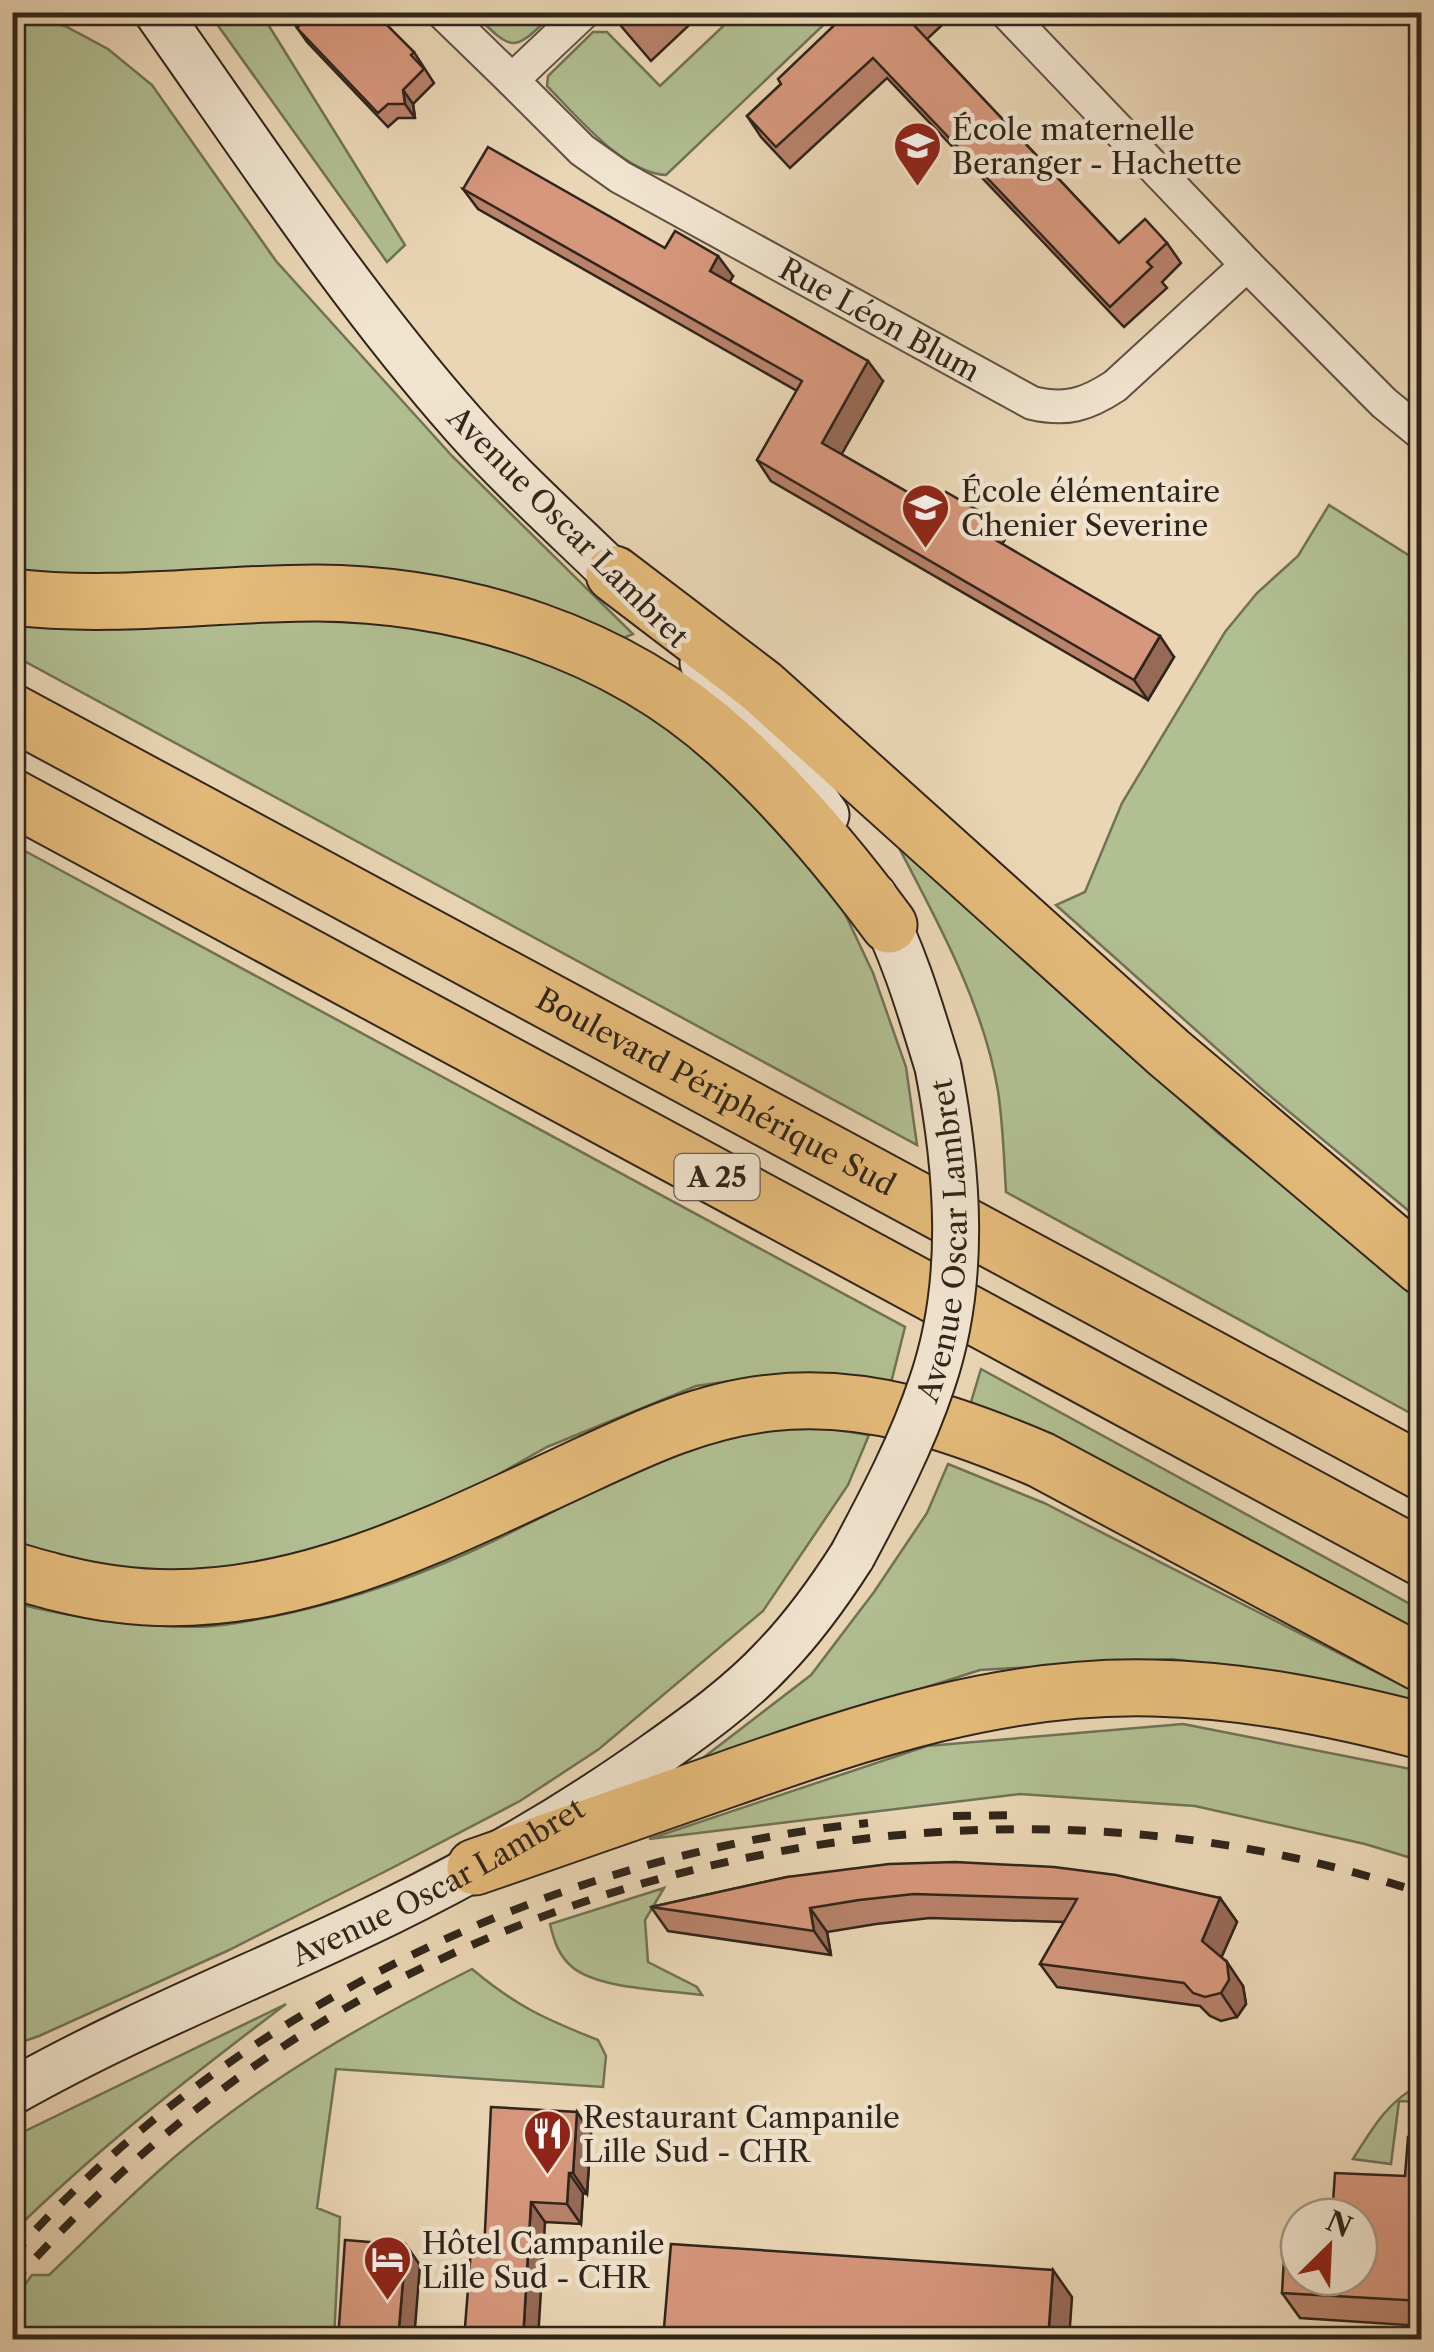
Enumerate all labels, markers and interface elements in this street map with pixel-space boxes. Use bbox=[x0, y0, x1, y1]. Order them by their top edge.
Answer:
place label: École maternelle Beranger - Hachette bbox=[952, 111, 1242, 182]
school or university icon: École maternelle Beranger - Hachette bbox=[891, 120, 943, 188]
street label: Rue Léon Blum bbox=[773, 250, 987, 389]
street label: Avenue Oscar Lambret bbox=[439, 398, 696, 655]
place label: École élémentaire Chenier Severine bbox=[961, 473, 1220, 544]
school or university icon: École élémentaire Chenier Severine bbox=[900, 482, 952, 550]
street label: Boulevard Périphérique Sud bbox=[530, 980, 902, 1203]
street label: Avenue Oscar Lambret bbox=[908, 1076, 974, 1408]
road number: A 25 bbox=[674, 1154, 760, 1200]
street label: Avenue Oscar Lambret bbox=[285, 1789, 591, 1974]
place label: Restaurant Campanile Lille Sud - CHR bbox=[583, 2099, 900, 2170]
restaurant icon: Restaurant Campanile Lille Sud - CHR bbox=[522, 2108, 574, 2176]
north arrow bbox=[1279, 2197, 1379, 2297]
text: N bbox=[1321, 2204, 1357, 2245]
place label: Hôtel Campanile Lille Sud - CHR bbox=[422, 2225, 665, 2296]
hotel icon: Hôtel Campanile Lille Sud - CHR bbox=[361, 2234, 413, 2302]

